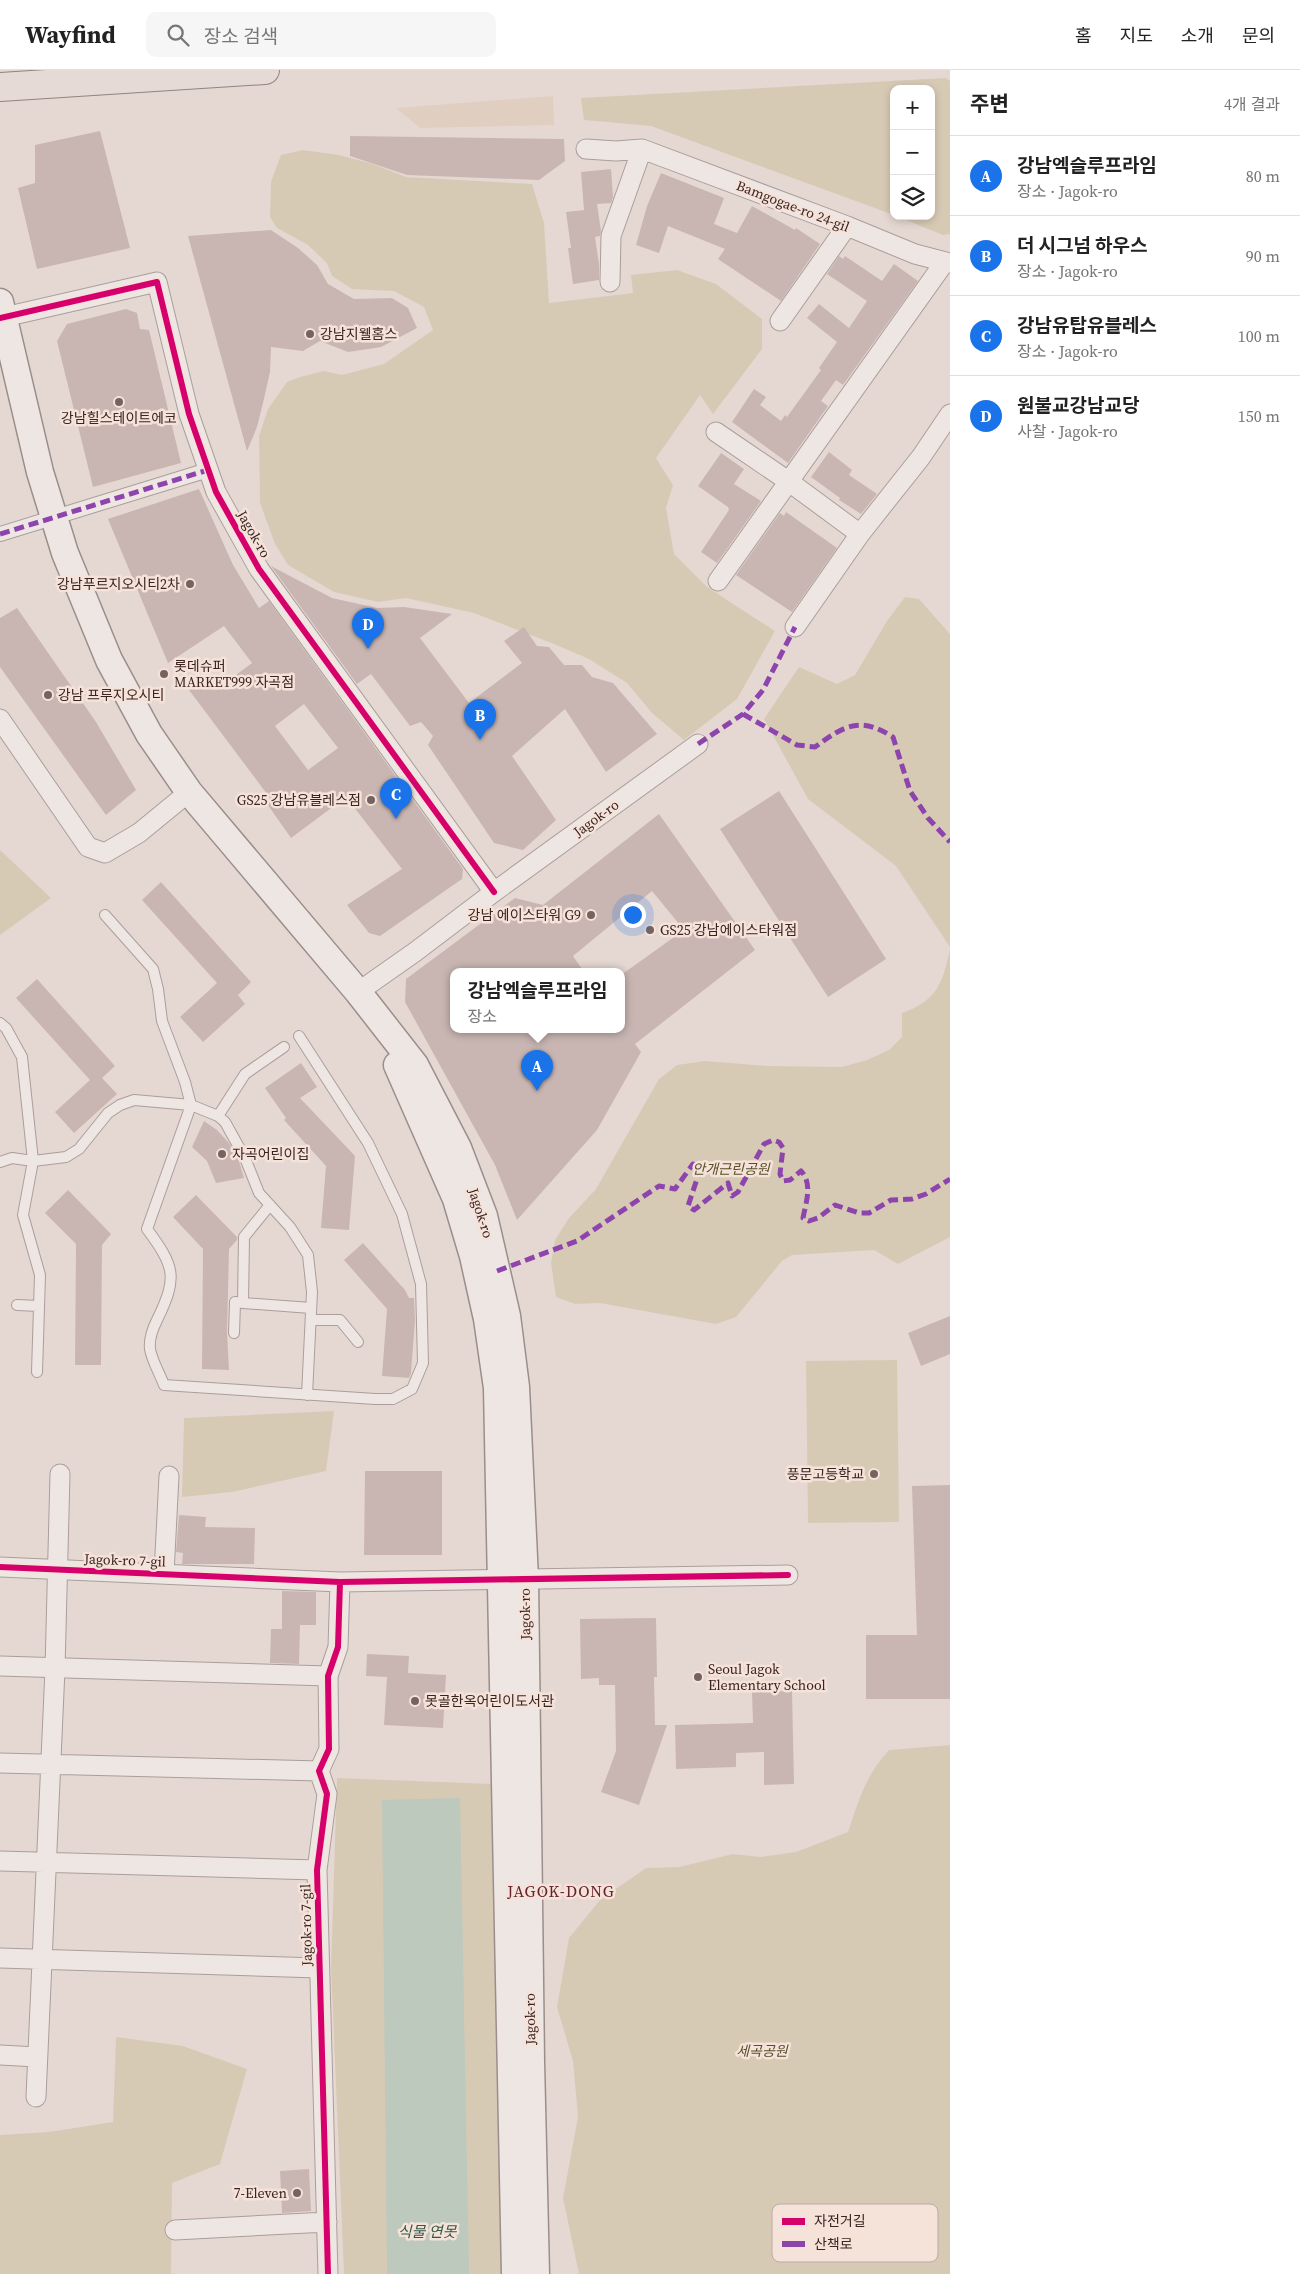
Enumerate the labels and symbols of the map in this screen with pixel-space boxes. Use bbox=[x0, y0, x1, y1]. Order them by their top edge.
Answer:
street label: Bamgogae-ro 24-gil bbox=[734, 175, 852, 237]
place label: 강남지웰홈스 bbox=[320, 324, 397, 344]
marker: 강남지웰홈스 bbox=[304, 328, 316, 340]
marker: 강남힐스테이트에코 bbox=[113, 396, 125, 408]
place label: 강남힐스테이트에코 bbox=[61, 408, 177, 428]
street label: Jagok-ro bbox=[232, 506, 276, 562]
place label: 강남푸르지오시티2차 bbox=[57, 574, 180, 594]
marker: 강남푸르지오시티2차 bbox=[184, 578, 196, 590]
pin: D bbox=[352, 608, 384, 649]
place label: 롯데슈퍼 MARKET999 자곡점 bbox=[174, 656, 294, 692]
marker: 롯데슈퍼 MARKET999 자곡점 bbox=[158, 668, 170, 680]
place label: 강남 프루지오시티 bbox=[58, 685, 164, 705]
marker: 강남 프루지오시티 bbox=[42, 689, 54, 701]
pin: B bbox=[464, 699, 496, 740]
pin: C bbox=[380, 778, 412, 819]
place label: GS25 강남유블레스점 bbox=[237, 790, 361, 810]
marker: GS25 강남유블레스점 bbox=[365, 794, 377, 806]
street label: Jagok-ro bbox=[568, 795, 623, 842]
your location bbox=[620, 902, 646, 928]
place label: 강남 에이스타워 G9 bbox=[468, 905, 581, 925]
marker: 강남 에이스타워 G9 bbox=[585, 909, 597, 921]
place label: GS25 강남에이스타워점 bbox=[660, 920, 797, 940]
marker: GS25 강남에이스타워점 bbox=[644, 924, 656, 936]
pin: A bbox=[521, 1050, 553, 1091]
place label: 자곡어린이집 bbox=[232, 1144, 309, 1164]
marker: 자곡어린이집 bbox=[216, 1148, 228, 1160]
park label: 안개근린공원 bbox=[692, 1159, 771, 1179]
street label: Jagok-ro bbox=[463, 1184, 499, 1241]
place label: 풍문고등학교 bbox=[787, 1464, 864, 1484]
marker: 풍문고등학교 bbox=[868, 1468, 880, 1480]
street label: Jagok-ro 7-gil bbox=[83, 1549, 166, 1571]
street label: Jagok-ro bbox=[515, 1588, 535, 1641]
place label: Seoul Jagok Elementary School bbox=[708, 1659, 826, 1695]
marker: Seoul Jagok Elementary School bbox=[692, 1671, 704, 1683]
place label: 못골한옥어린이도서관 bbox=[425, 1691, 554, 1711]
marker: 못골한옥어린이도서관 bbox=[409, 1695, 421, 1707]
district label: JAGOK-DONG bbox=[506, 1880, 615, 1902]
street label: Jagok-ro 7-gil bbox=[295, 1884, 317, 1967]
street label: Jagok-ro bbox=[520, 1993, 540, 2046]
park label: 세곡공원 bbox=[736, 2041, 789, 2061]
place label: 7-Eleven bbox=[234, 2183, 288, 2203]
marker: 7-Eleven bbox=[291, 2187, 303, 2199]
legend bbox=[772, 2204, 938, 2262]
text: 자전거길 bbox=[814, 2211, 866, 2231]
water label: 식물 연못 bbox=[398, 2221, 458, 2242]
text: 산책로 bbox=[814, 2234, 853, 2254]

